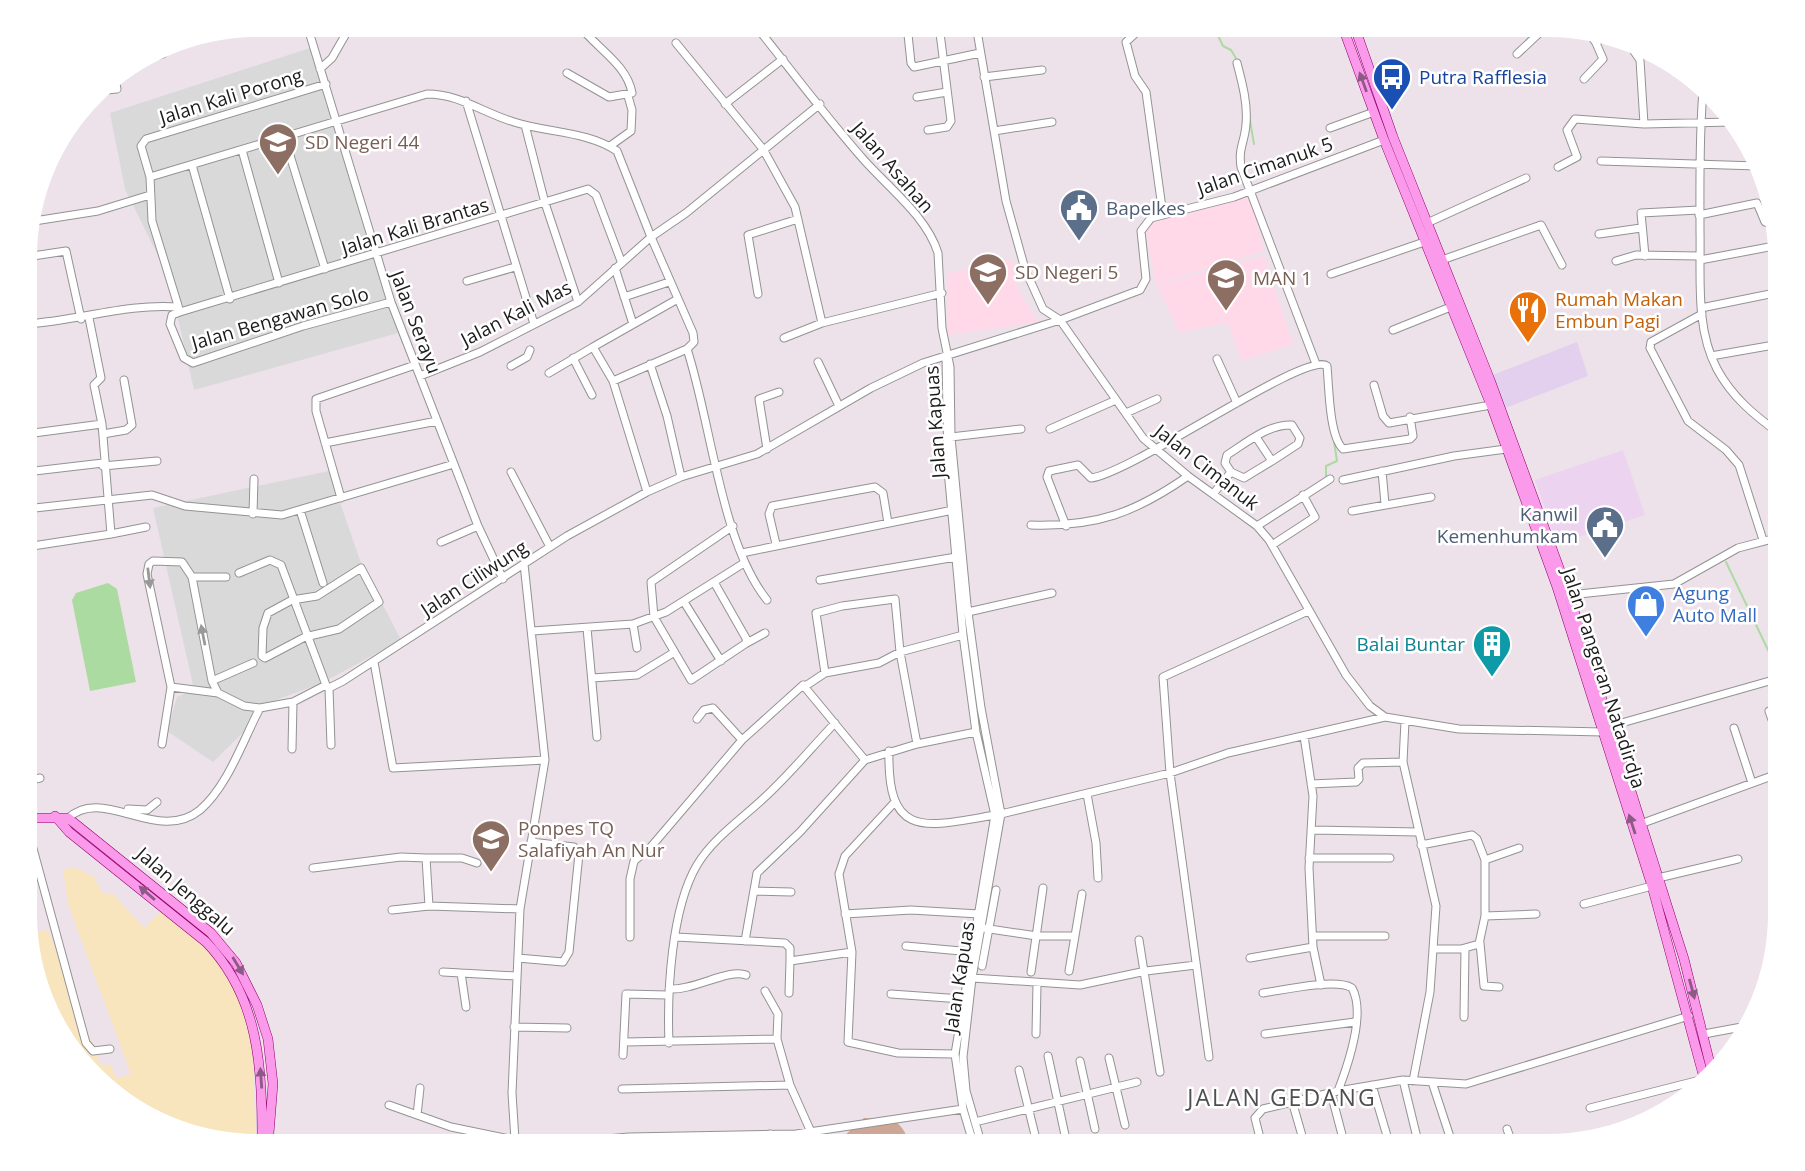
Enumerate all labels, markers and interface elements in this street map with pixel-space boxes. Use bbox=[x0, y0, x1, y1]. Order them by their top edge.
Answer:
bus stop icon: Putra Rafflesia bbox=[1371, 56, 1413, 111]
street label: Jalan Kali Porong bbox=[154, 62, 306, 131]
place label: Putra Rafflesia bbox=[1419, 64, 1547, 90]
one-way arrow bbox=[1357, 72, 1368, 93]
street label: Jalan Asahan bbox=[845, 114, 940, 218]
school or university icon: SD Negeri 44 bbox=[257, 121, 299, 176]
place label: SD Negeri 44 bbox=[305, 129, 419, 155]
street label: Jalan Cimanuk 5 bbox=[1192, 131, 1336, 202]
public building icon: Bapelkes bbox=[1058, 187, 1100, 242]
street label: Jalan Kali Brantas bbox=[336, 191, 492, 261]
place label: Bapelkes bbox=[1106, 195, 1186, 221]
school or university icon: SD Negeri 5 bbox=[967, 251, 1009, 306]
school or university icon: MAN 1 bbox=[1205, 257, 1247, 312]
place label: SD Negeri 5 bbox=[1015, 259, 1118, 285]
street label: Jalan Serayu bbox=[384, 265, 448, 377]
place label: MAN 1 bbox=[1253, 265, 1312, 291]
street label: Jalan Kali Mas bbox=[454, 274, 576, 353]
street label: Jalan Bengawan Solo bbox=[187, 280, 372, 356]
place label: Rumah Makan Embun Pagi bbox=[1555, 286, 1683, 334]
restaurant icon: Rumah Makan Embun Pagi bbox=[1507, 289, 1549, 344]
street label: Jalan Kapuas bbox=[918, 365, 952, 481]
street label: Jalan Cimanuk bbox=[1148, 417, 1265, 516]
place label: Kanwil Kemenhumkam bbox=[1437, 501, 1578, 549]
public building icon: Kanwil Kemenhumkam bbox=[1584, 504, 1626, 559]
street label: Jalan Ciliwung bbox=[414, 534, 532, 623]
street label: Jalan Pangeran Natadirdja bbox=[1555, 562, 1652, 792]
one-way arrow bbox=[143, 567, 154, 589]
place label: Agung Auto Mall bbox=[1673, 580, 1757, 628]
shop icon: Agung Auto Mall bbox=[1625, 583, 1667, 638]
building icon: Balai Buntar bbox=[1471, 623, 1513, 678]
one-way arrow bbox=[198, 624, 209, 646]
place label: Balai Buntar bbox=[1356, 631, 1465, 657]
one-way arrow bbox=[1626, 813, 1637, 834]
place label: Ponpes TQ Salafiyah An Nur bbox=[518, 815, 665, 863]
school or university icon: Ponpes TQ Salafiyah An Nur bbox=[470, 818, 512, 873]
street label: Jalan Jenggalu bbox=[130, 840, 241, 941]
one-way arrow bbox=[138, 886, 155, 901]
street label: Jalan Kapuas bbox=[937, 919, 981, 1037]
one-way arrow bbox=[232, 957, 244, 976]
one-way arrow bbox=[1687, 978, 1698, 1000]
one-way arrow bbox=[255, 1067, 266, 1089]
district label: JALAN GEDANG bbox=[1185, 1081, 1377, 1113]

